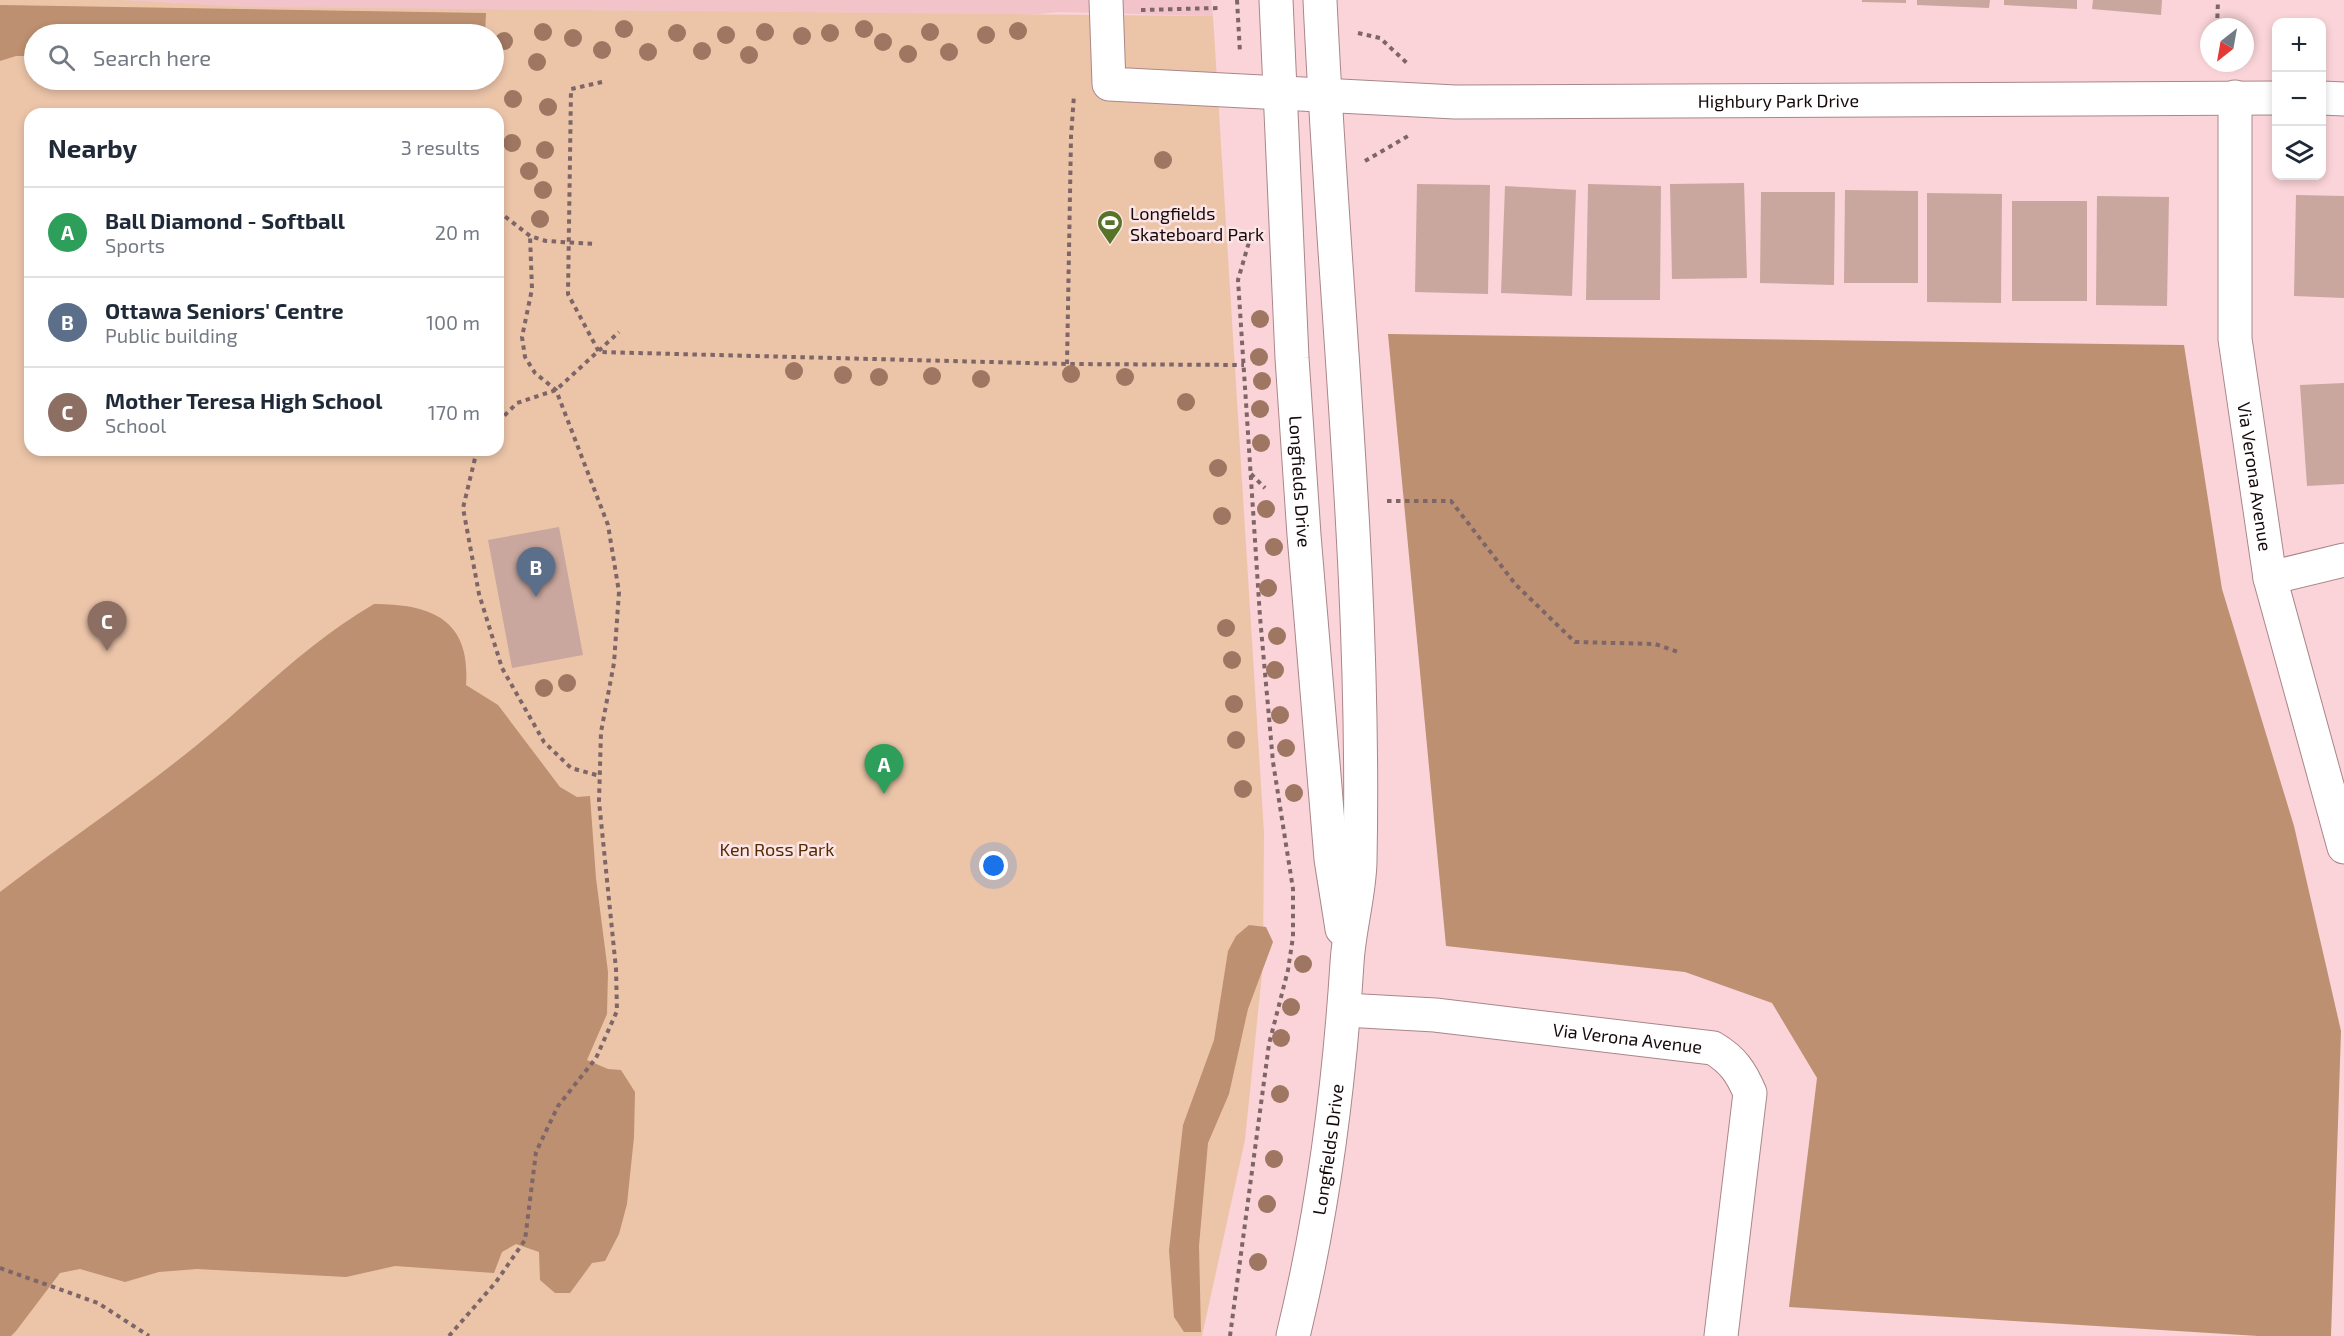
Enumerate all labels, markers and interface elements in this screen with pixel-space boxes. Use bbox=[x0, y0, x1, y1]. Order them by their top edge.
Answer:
north arrow bbox=[2200, 18, 2254, 72]
map controls bbox=[2272, 18, 2326, 180]
button: + bbox=[2272, 18, 2326, 72]
search box bbox=[24, 24, 504, 90]
icon: search bbox=[45, 41, 78, 74]
text: Search here bbox=[93, 44, 211, 70]
button: − bbox=[2272, 72, 2326, 126]
street label: Highbury Park Drive bbox=[1698, 89, 1859, 112]
button: layers bbox=[2272, 126, 2326, 180]
text: Nearby bbox=[48, 132, 137, 163]
text: 3 results bbox=[401, 135, 480, 159]
place label: Longfields Skateboard Park bbox=[1130, 202, 1264, 245]
text: Ball Diamond - Softball bbox=[105, 207, 345, 233]
sports icon: Longfields Skateboard Park bbox=[1095, 208, 1125, 246]
text: A bbox=[61, 220, 74, 244]
text: 20 m bbox=[435, 220, 480, 244]
text: Sports bbox=[105, 233, 165, 257]
text: Ottawa Seniors' Centre bbox=[105, 297, 344, 323]
text: B bbox=[61, 310, 74, 334]
text: 100 m bbox=[426, 310, 480, 334]
text: Public building bbox=[105, 323, 238, 347]
text: Mother Teresa High School bbox=[105, 387, 383, 413]
text: C bbox=[62, 400, 73, 424]
text: 170 m bbox=[428, 400, 480, 424]
street label: Via Verona Avenue bbox=[2233, 401, 2277, 553]
text: School bbox=[105, 413, 166, 437]
street label: Longfields Drive bbox=[1285, 415, 1316, 548]
pin: B bbox=[516, 548, 556, 597]
pin: C bbox=[88, 602, 126, 651]
pin: A bbox=[864, 744, 904, 794]
park label: Ken Ross Park bbox=[720, 838, 834, 860]
your location bbox=[979, 851, 1008, 880]
street label: Via Verona Avenue bbox=[1552, 1018, 1703, 1058]
street label: Longfields Drive bbox=[1307, 1083, 1348, 1217]

